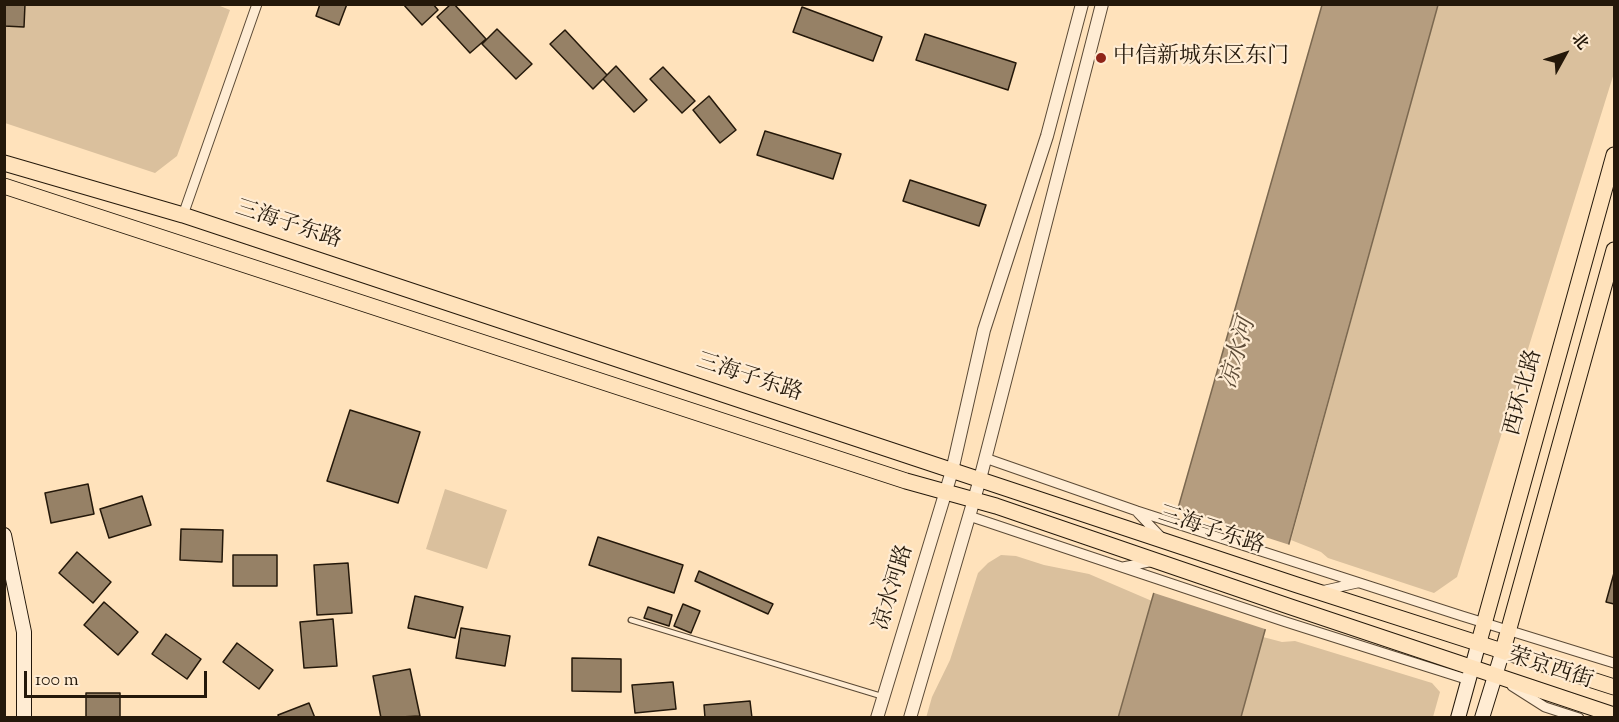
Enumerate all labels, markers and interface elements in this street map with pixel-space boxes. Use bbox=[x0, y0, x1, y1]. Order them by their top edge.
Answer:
north arrow bbox=[1535, 24, 1595, 84]
text: 北 bbox=[1565, 29, 1593, 56]
place label: 中信新城东区东门 bbox=[1113, 45, 1289, 71]
marker: 中信新城东区东门 bbox=[1094, 51, 1108, 65]
street label: 三海子东路 bbox=[232, 196, 344, 256]
water label: 凉水河 bbox=[1216, 315, 1264, 393]
street label: 西环北路 bbox=[1501, 347, 1549, 439]
street label: 三海子东路 bbox=[693, 349, 805, 409]
street label: 三海子东路 bbox=[1155, 502, 1267, 562]
street label: 凉水河路 bbox=[870, 542, 920, 634]
street label: 荣京西街 bbox=[1504, 644, 1596, 696]
scale bar bbox=[27, 659, 210, 697]
text: 100 m bbox=[35, 668, 79, 694]

